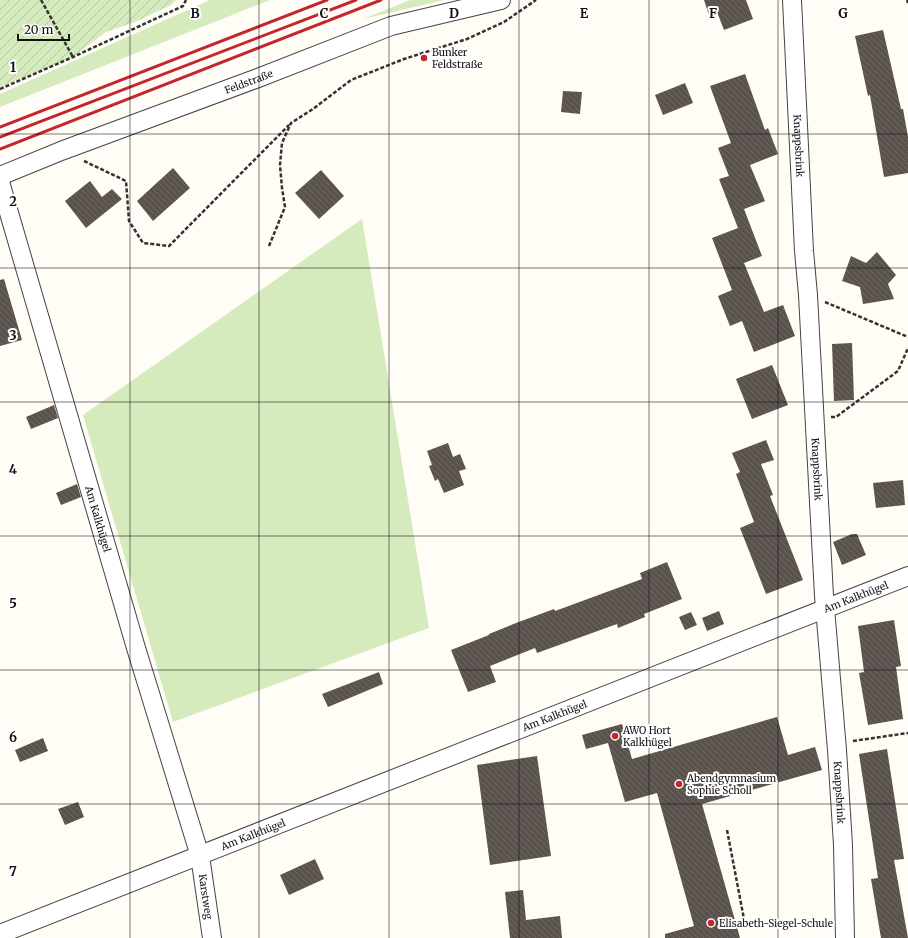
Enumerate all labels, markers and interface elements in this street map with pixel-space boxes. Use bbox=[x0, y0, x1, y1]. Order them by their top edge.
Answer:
text: B bbox=[190, 5, 200, 22]
text: C bbox=[320, 5, 329, 22]
text: D bbox=[449, 5, 459, 22]
text: E bbox=[580, 5, 589, 22]
text: F bbox=[709, 5, 717, 22]
text: G bbox=[838, 5, 848, 22]
scale bar bbox=[18, 16, 69, 42]
text: 20 m bbox=[24, 22, 53, 37]
place label: Bunker Feldstraße bbox=[432, 46, 483, 71]
marker: Bunker Feldstraße bbox=[419, 53, 429, 63]
text: 1 bbox=[10, 59, 16, 76]
street label: Feldstraße bbox=[223, 67, 275, 97]
street label: Knappsbrink bbox=[790, 114, 806, 178]
text: 2 bbox=[9, 193, 17, 210]
text: 3 bbox=[9, 327, 17, 344]
street label: Knappsbrink bbox=[809, 438, 825, 502]
text: 4 bbox=[9, 461, 18, 478]
street label: Am Kalkhügel bbox=[82, 484, 114, 554]
street label: Am Kalkhügel bbox=[821, 578, 890, 616]
text: 5 bbox=[9, 595, 17, 612]
street label: Am Kalkhügel bbox=[520, 697, 589, 735]
place label: AWO Hort Kalkhügel bbox=[622, 724, 672, 749]
text: 6 bbox=[9, 729, 17, 746]
marker: AWO Hort Kalkhügel bbox=[610, 731, 620, 741]
street label: Knappsbrink bbox=[831, 761, 848, 825]
place label: Abendgymnasium Sophie Scholl bbox=[686, 772, 776, 797]
marker: Abendgymnasium Sophie Scholl bbox=[674, 779, 684, 789]
street label: Am Kalkhügel bbox=[218, 816, 287, 854]
text: 7 bbox=[9, 863, 17, 880]
street label: Karstweg bbox=[196, 873, 215, 920]
place label: Elisabeth-Siegel-Schule bbox=[719, 917, 833, 930]
marker: Elisabeth-Siegel-Schule bbox=[706, 918, 716, 928]

